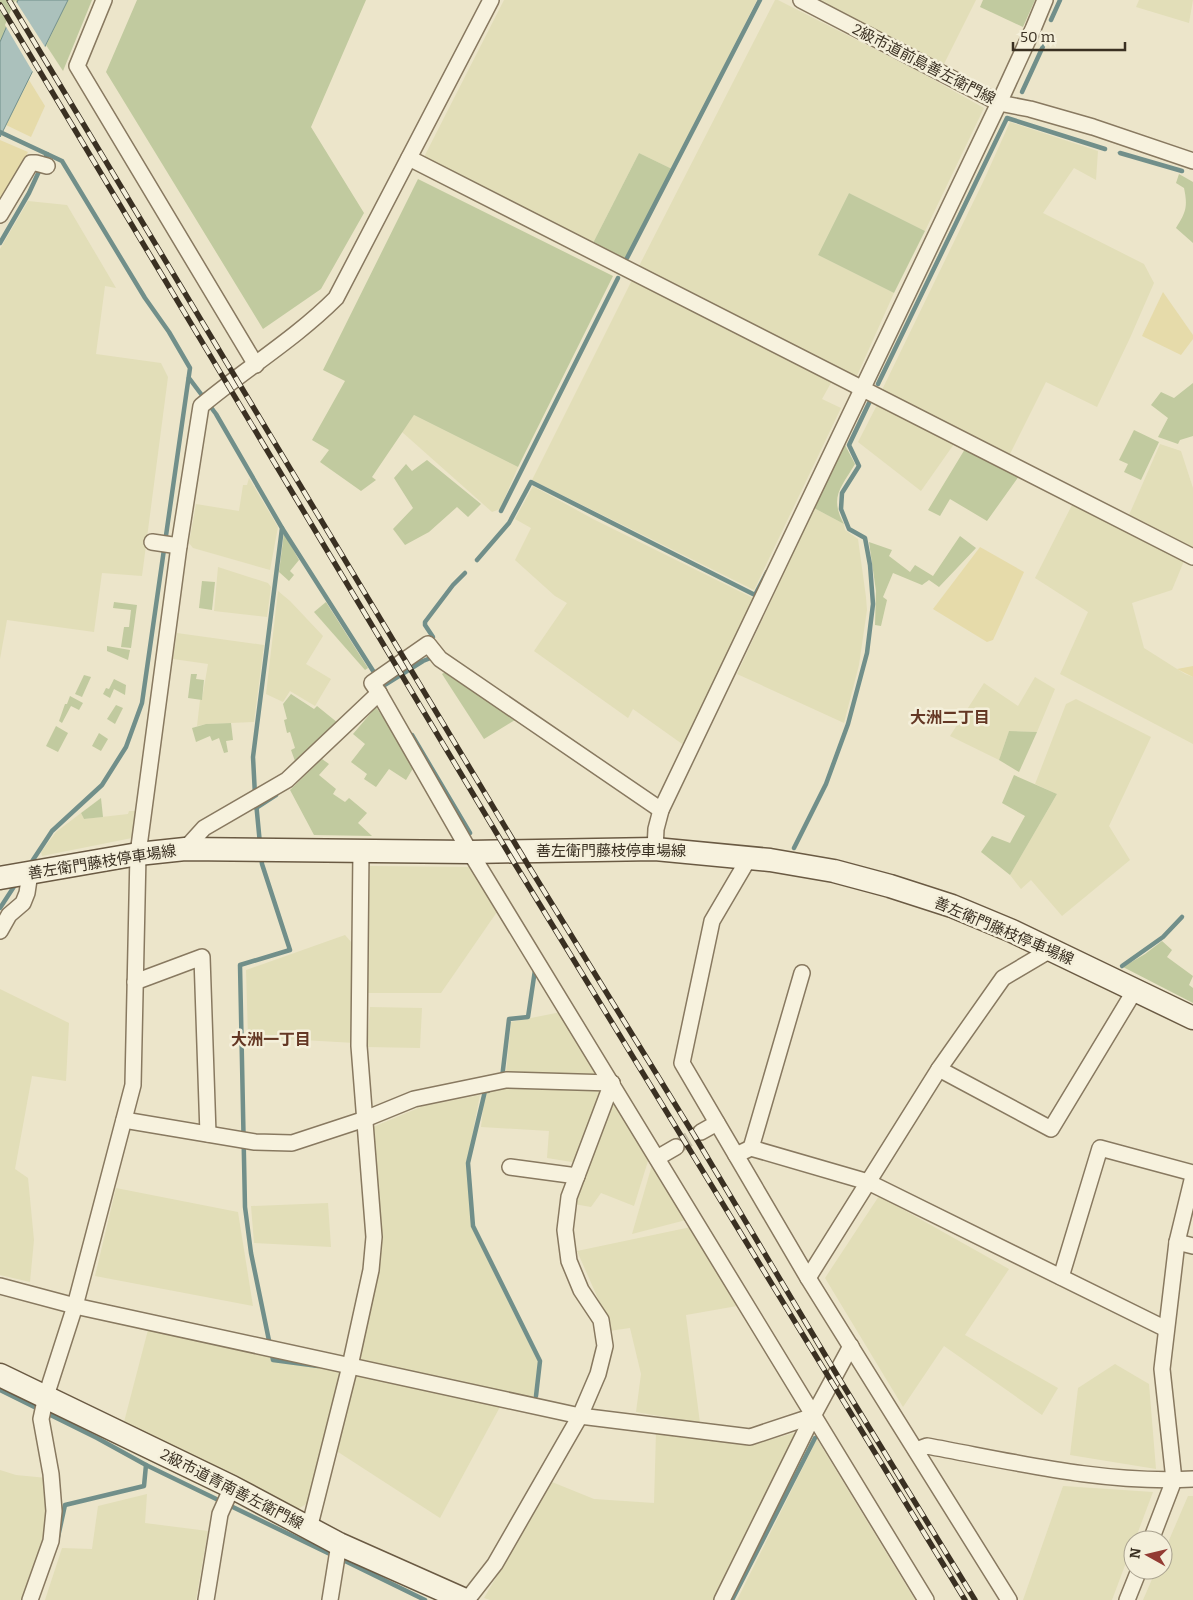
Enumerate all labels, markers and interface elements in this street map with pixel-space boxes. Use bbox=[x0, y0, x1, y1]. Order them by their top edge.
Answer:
street label: 2級市道前島善左衛門線 bbox=[849, 20, 999, 108]
scale bar bbox=[1013, 20, 1126, 52]
text: 50 m bbox=[1020, 28, 1056, 46]
district label: 大洲二丁目 bbox=[910, 708, 990, 727]
street label: 善左衛門藤枝停車場線 bbox=[27, 841, 177, 883]
street label: 善左衛門藤枝停車場線 bbox=[536, 842, 686, 860]
street label: 善左衛門藤枝停車場線 bbox=[931, 893, 1077, 969]
district label: 大洲一丁目 bbox=[231, 1030, 311, 1049]
street label: 2級市道青南善左衛門線 bbox=[157, 1445, 307, 1533]
north arrow bbox=[1123, 1530, 1173, 1580]
text: N bbox=[1126, 1547, 1145, 1560]

